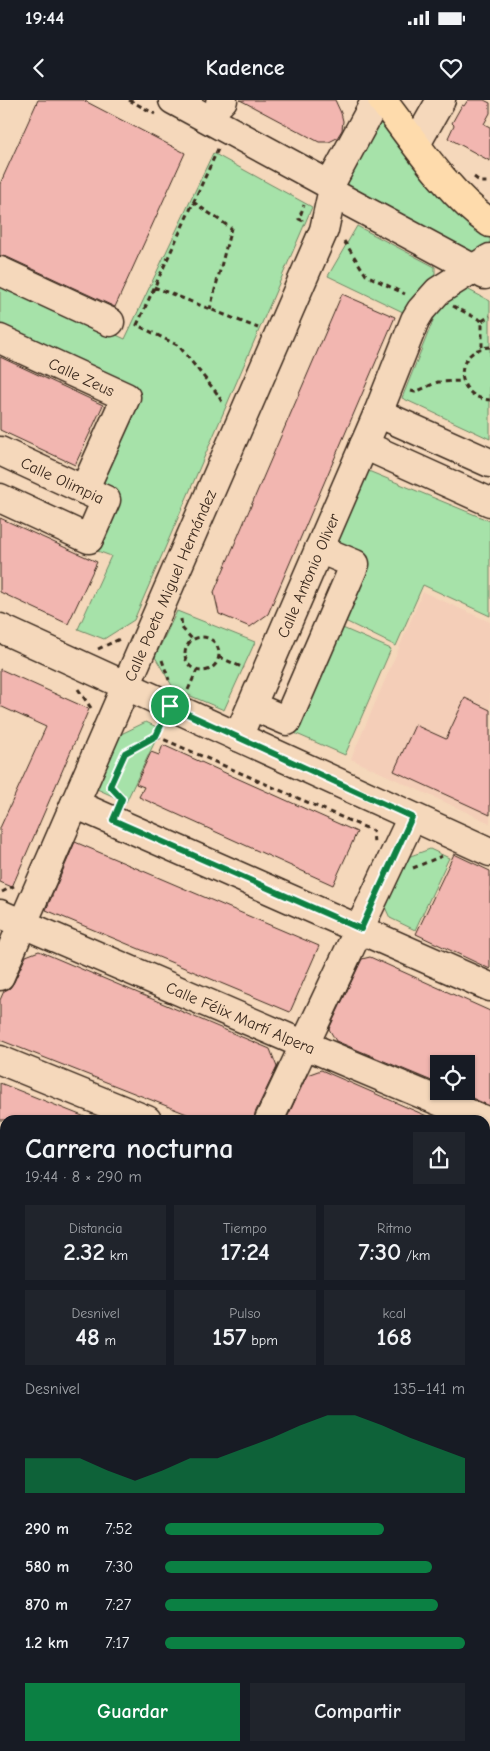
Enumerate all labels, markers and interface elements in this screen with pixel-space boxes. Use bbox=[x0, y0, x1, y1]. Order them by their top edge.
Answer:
text: 19:44 bbox=[25, 7, 64, 29]
icon: back bbox=[25, 54, 53, 82]
icon: heart bbox=[437, 54, 465, 82]
text: Kadence bbox=[206, 55, 284, 81]
street label: Calle Zeus bbox=[45, 355, 118, 401]
street label: Calle Olimpia bbox=[18, 454, 107, 508]
street label: Calle Poeta Miguel Hernández bbox=[121, 487, 220, 684]
street label: Calle Antonio Oliver bbox=[274, 510, 344, 641]
pin bbox=[149, 685, 191, 727]
icon: arrive bbox=[156, 692, 184, 720]
street label: Calle Félix Martí Alpera bbox=[163, 978, 317, 1058]
map controls bbox=[430, 1055, 475, 1100]
button: locate bbox=[430, 1055, 475, 1100]
button: share bbox=[413, 1132, 465, 1184]
text: Carrera nocturna bbox=[25, 1133, 233, 1165]
text: 19:44 · 8 × 290 m bbox=[25, 1168, 142, 1186]
text: Distancia bbox=[69, 1220, 122, 1237]
text: Tiempo bbox=[223, 1220, 267, 1237]
text: Ritmo bbox=[377, 1220, 412, 1237]
text: 2.32 bbox=[63, 1237, 105, 1266]
text: 17:24 bbox=[220, 1237, 270, 1266]
text: 7:30 bbox=[358, 1237, 401, 1266]
text: km bbox=[105, 1247, 128, 1264]
text: /km bbox=[401, 1247, 430, 1264]
text: Desnivel bbox=[72, 1305, 120, 1322]
text: Pulso bbox=[229, 1305, 261, 1322]
text: kcal bbox=[383, 1305, 406, 1322]
text: 48 bbox=[75, 1322, 100, 1351]
text: 157 bbox=[212, 1322, 247, 1351]
text: 168 bbox=[376, 1322, 412, 1351]
text: m bbox=[100, 1332, 116, 1349]
text: bpm bbox=[247, 1332, 278, 1349]
text: Desnivel bbox=[25, 1380, 80, 1398]
text: 135–141 m bbox=[393, 1380, 465, 1398]
text: 290 m bbox=[25, 1520, 69, 1538]
text: 7:52 bbox=[105, 1520, 133, 1538]
text: 580 m bbox=[25, 1558, 69, 1576]
text: 7:30 bbox=[105, 1558, 133, 1576]
text: 870 m bbox=[25, 1596, 68, 1614]
text: 7:27 bbox=[105, 1596, 131, 1614]
text: 1.2 km bbox=[25, 1634, 68, 1652]
text: 7:17 bbox=[105, 1634, 129, 1652]
button: Guardar bbox=[25, 1683, 240, 1741]
button: Compartir bbox=[250, 1683, 465, 1741]

